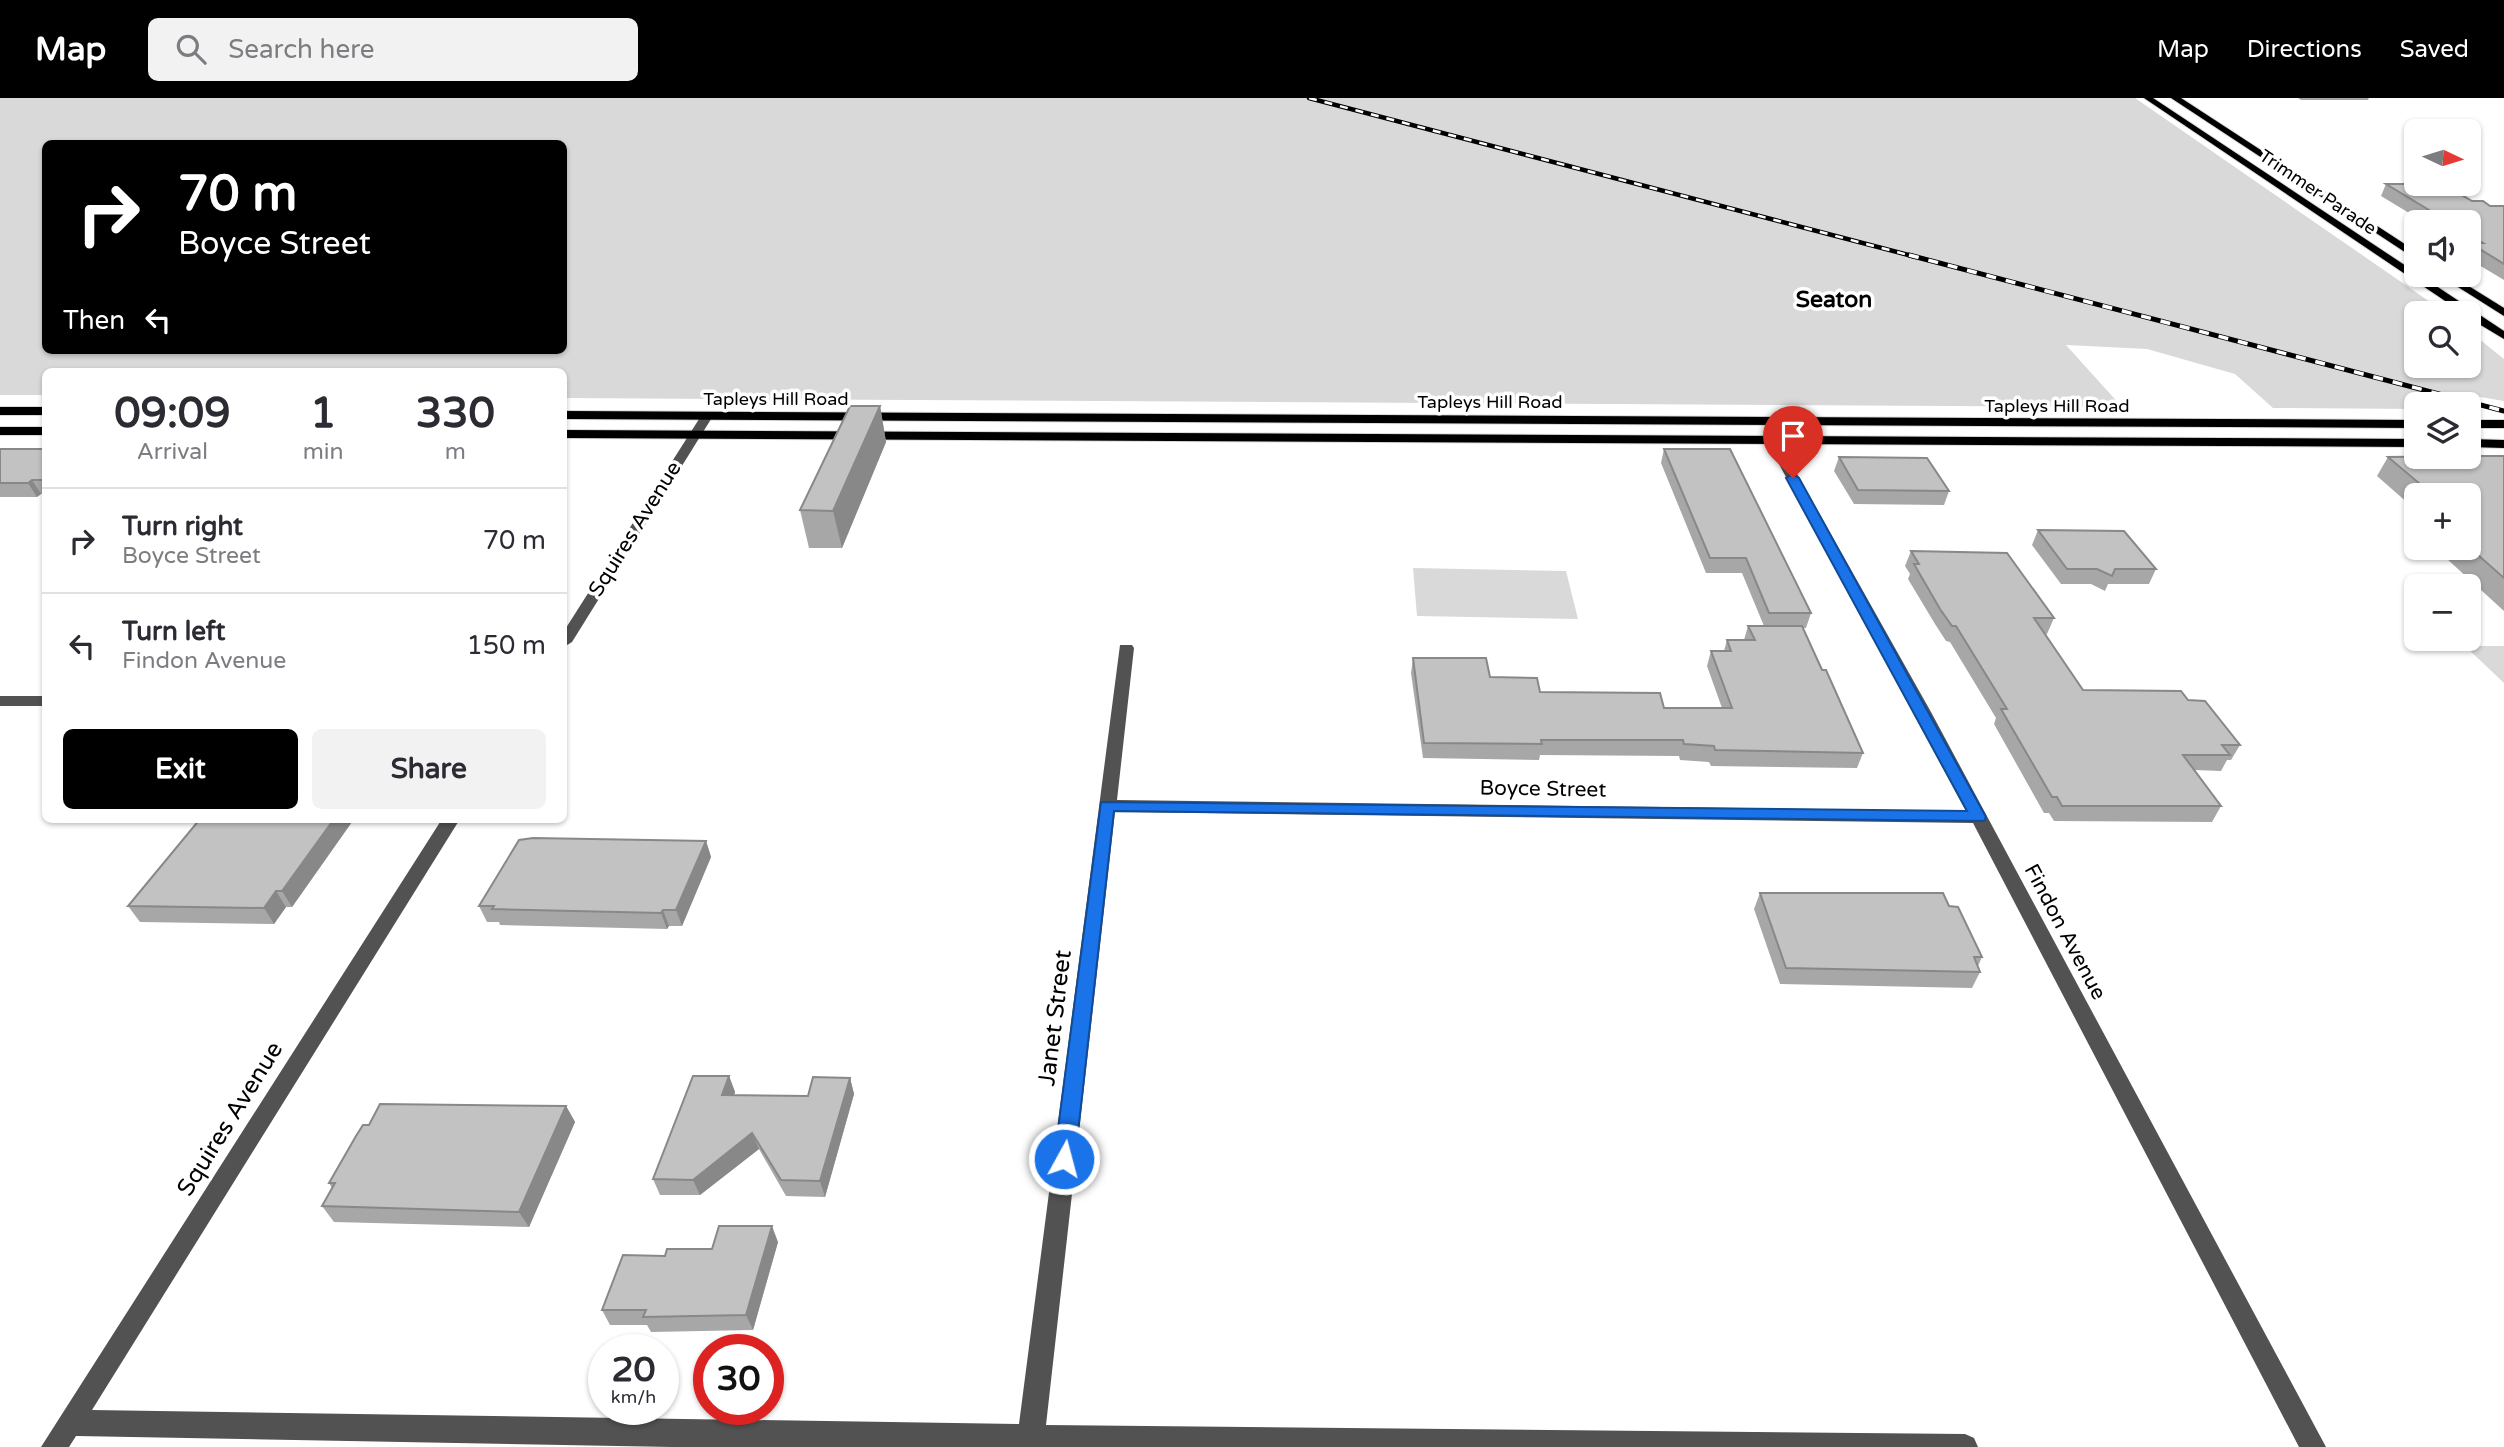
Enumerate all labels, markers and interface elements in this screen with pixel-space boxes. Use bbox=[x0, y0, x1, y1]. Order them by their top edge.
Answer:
search box bbox=[148, 18, 638, 81]
text: Map bbox=[35, 30, 106, 69]
icon: search bbox=[172, 30, 210, 68]
text: Search here bbox=[228, 34, 374, 65]
text: Map bbox=[2157, 35, 2209, 64]
text: Directions bbox=[2247, 35, 2362, 64]
text: Saved bbox=[2400, 35, 2469, 64]
north arrow bbox=[2404, 119, 2482, 196]
map controls bbox=[2404, 119, 2481, 651]
street label: Trimmer Parade bbox=[2255, 145, 2381, 239]
text: 70 m bbox=[178, 165, 297, 224]
icon: right bbox=[63, 168, 154, 259]
button: sound bbox=[2404, 210, 2481, 287]
text: Boyce Street bbox=[178, 225, 371, 263]
district label: Seaton bbox=[1796, 286, 1872, 314]
icon: left bbox=[139, 301, 177, 339]
button: search bbox=[2404, 301, 2481, 378]
text: Then bbox=[63, 305, 125, 336]
text: 09:09 bbox=[114, 388, 231, 439]
text: 1 bbox=[310, 388, 336, 439]
text: 330 bbox=[416, 388, 495, 439]
street label: Tapleys Hill Road bbox=[703, 388, 849, 410]
street label: Tapleys Hill Road bbox=[1417, 391, 1563, 413]
button: layers bbox=[2404, 392, 2481, 469]
street label: Tapleys Hill Road bbox=[1984, 395, 2130, 417]
pin bbox=[1763, 406, 1823, 478]
icon: arrive bbox=[1774, 417, 1812, 455]
text: Arrival bbox=[137, 438, 208, 466]
text: min bbox=[303, 438, 344, 466]
text: m bbox=[445, 438, 466, 466]
street label: Squires Avenue bbox=[583, 457, 687, 601]
button: + bbox=[2404, 483, 2481, 560]
text: Turn right bbox=[122, 511, 243, 542]
icon: right bbox=[63, 522, 101, 560]
text: 70 m bbox=[483, 525, 546, 556]
text: Boyce Street bbox=[122, 542, 261, 570]
button: − bbox=[2404, 574, 2481, 651]
text: Turn left bbox=[122, 616, 225, 647]
icon: left bbox=[63, 627, 101, 665]
text: 150 m bbox=[466, 630, 546, 661]
text: Findon Avenue bbox=[122, 647, 286, 675]
button: Exit bbox=[63, 729, 298, 809]
button: Share bbox=[312, 729, 546, 809]
street label: Boyce Street bbox=[1479, 775, 1607, 803]
street label: Findon Avenue bbox=[2019, 860, 2111, 1004]
street label: Janet Street bbox=[1032, 948, 1078, 1088]
street label: Squires Avenue bbox=[171, 1036, 289, 1202]
position arrow bbox=[1027, 1122, 1101, 1196]
speed limit sign: 30 bbox=[693, 1334, 784, 1425]
text: 20 bbox=[612, 1349, 655, 1391]
text: km/h bbox=[611, 1386, 656, 1408]

